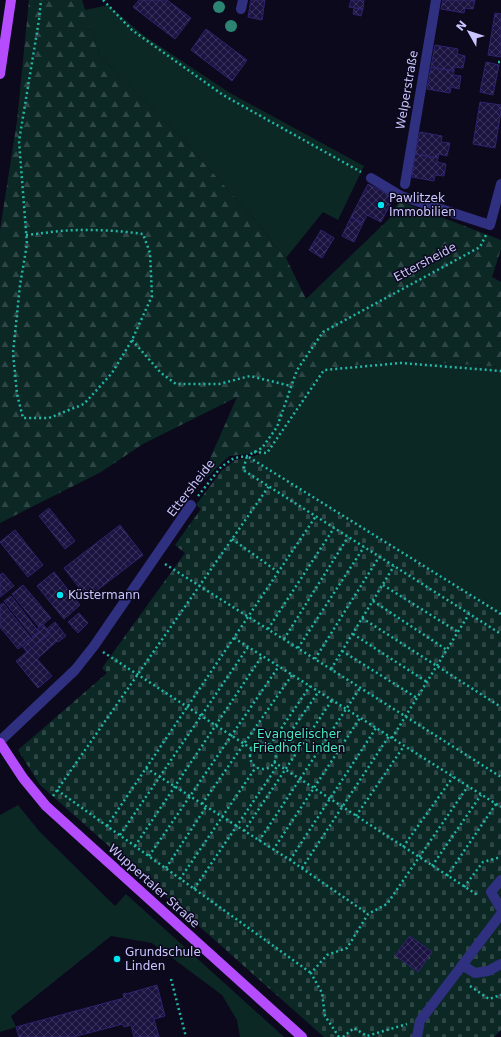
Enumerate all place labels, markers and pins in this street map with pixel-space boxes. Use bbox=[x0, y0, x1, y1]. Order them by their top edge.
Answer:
place label: Pawlitzek Immobilien bbox=[389, 191, 456, 219]
marker: Pawlitzek Immobilien bbox=[376, 200, 386, 210]
place label: Küstermann bbox=[68, 588, 140, 602]
marker: Küstermann bbox=[55, 590, 65, 600]
place label: Grundschule Linden bbox=[125, 945, 201, 973]
marker: Grundschule Linden bbox=[112, 954, 122, 964]

